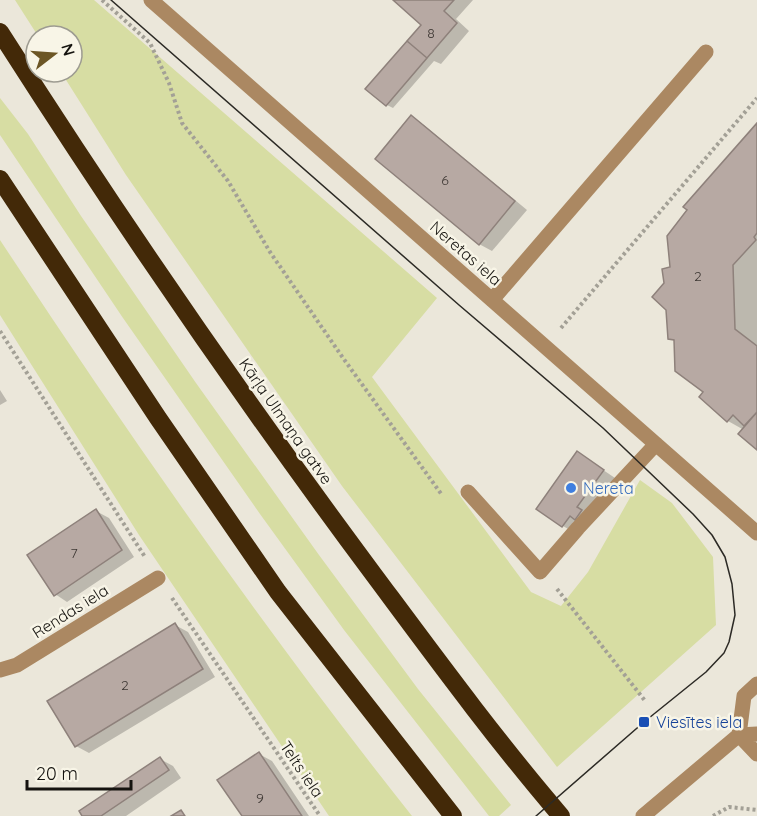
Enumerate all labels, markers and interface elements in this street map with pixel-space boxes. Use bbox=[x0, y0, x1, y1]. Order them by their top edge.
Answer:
north arrow bbox=[24, 24, 84, 84]
house number: 8 bbox=[427, 24, 435, 42]
text: N bbox=[57, 41, 80, 58]
house number: 6 bbox=[441, 171, 449, 189]
street label: Neretas iela bbox=[426, 216, 506, 290]
house number: 2 bbox=[694, 267, 702, 285]
street label: Kārļa Ulmaņa gatve bbox=[235, 354, 337, 488]
place label: Nereta bbox=[583, 478, 634, 498]
marker: Nereta bbox=[564, 481, 578, 495]
house number: 7 bbox=[70, 544, 78, 562]
street label: Rendas iela bbox=[28, 580, 112, 642]
house number: 2 bbox=[121, 676, 129, 694]
place label: Viesītes iela bbox=[656, 712, 742, 732]
marker: Viesītes iela bbox=[637, 715, 651, 729]
street label: Telts iela bbox=[276, 737, 328, 801]
scale bar bbox=[27, 753, 130, 791]
text: 20 m bbox=[36, 762, 78, 785]
house number: 9 bbox=[256, 789, 264, 807]

